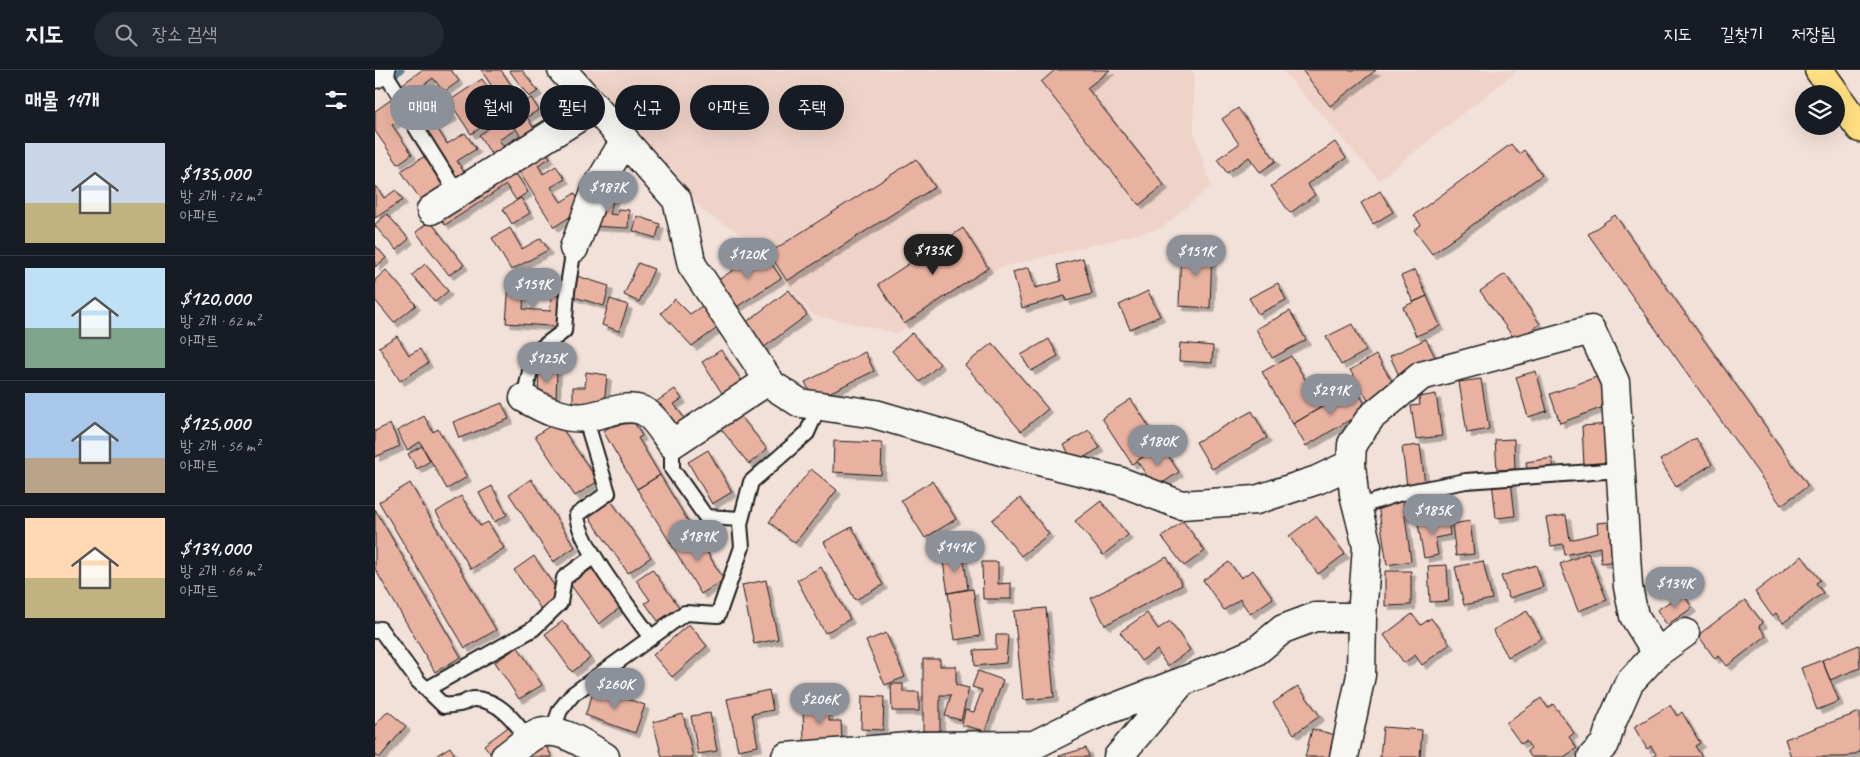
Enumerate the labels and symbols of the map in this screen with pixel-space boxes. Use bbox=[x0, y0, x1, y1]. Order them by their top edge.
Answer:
pin: $187K bbox=[573, 170, 643, 213]
pin: $135K bbox=[898, 234, 968, 276]
pin: $151K bbox=[1161, 234, 1231, 277]
pin: $120K bbox=[713, 238, 783, 280]
pin: $159K bbox=[498, 268, 568, 310]
pin: $125K bbox=[512, 342, 582, 384]
pin: $291K bbox=[1296, 374, 1366, 416]
pin: $180K bbox=[1123, 424, 1193, 467]
pin: $185K bbox=[1398, 494, 1468, 536]
pin: $189K bbox=[663, 520, 733, 562]
pin: $141K bbox=[920, 530, 990, 573]
pin: $134K bbox=[1640, 566, 1710, 609]
pin: $260K bbox=[580, 668, 650, 710]
pin: $206K bbox=[785, 682, 855, 725]

